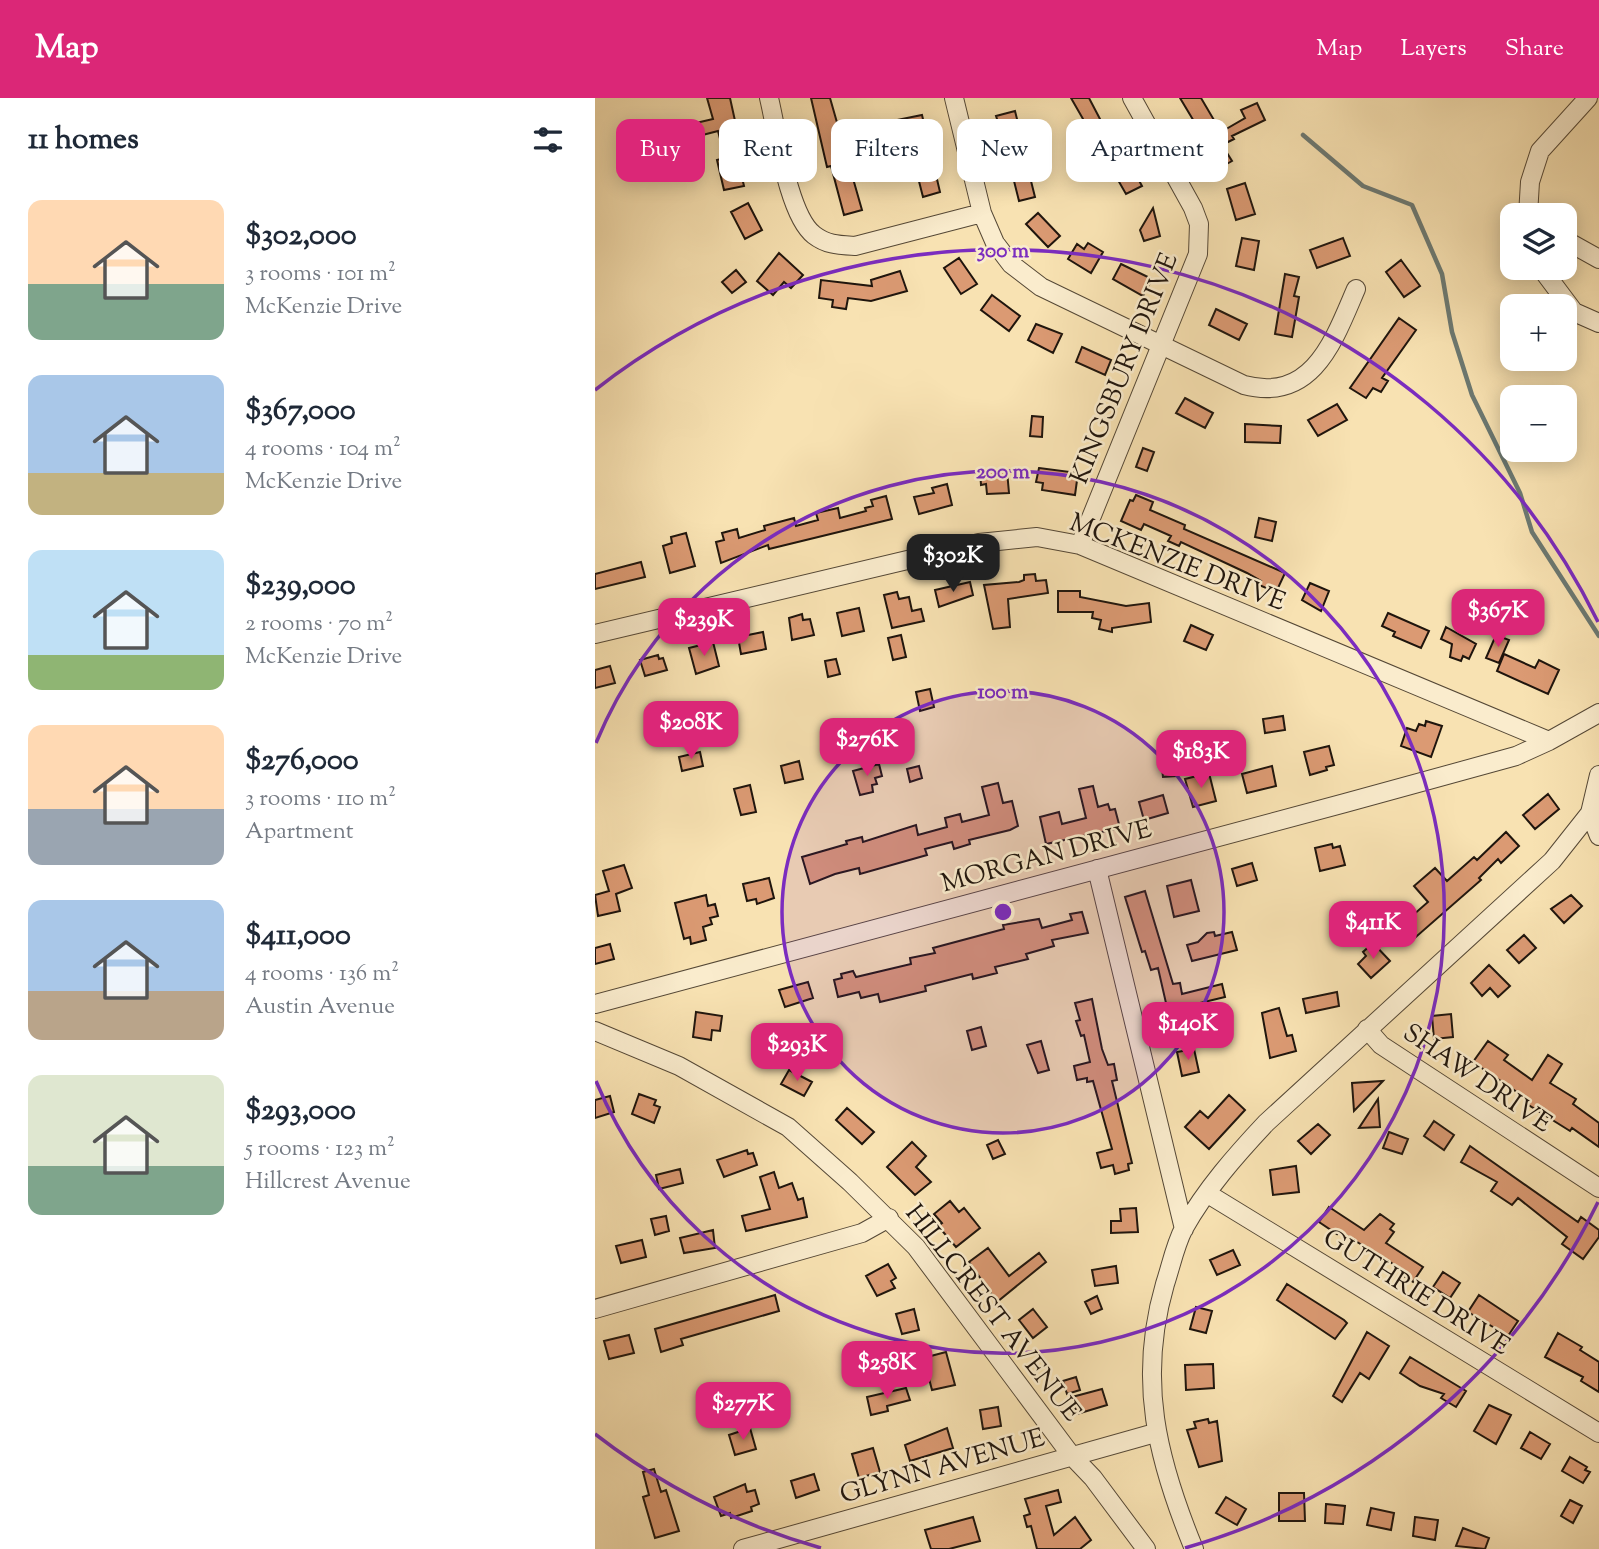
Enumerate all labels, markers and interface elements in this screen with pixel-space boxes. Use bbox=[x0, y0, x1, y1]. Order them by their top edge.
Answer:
text: Map bbox=[35, 25, 99, 73]
text: Map bbox=[1316, 32, 1362, 66]
text: Layers bbox=[1400, 32, 1467, 66]
text: Share bbox=[1505, 32, 1564, 66]
text: 11 homes bbox=[28, 119, 139, 162]
chip: Buy bbox=[616, 119, 705, 182]
chip: Rent bbox=[719, 119, 817, 182]
chip: Filters bbox=[831, 119, 943, 182]
chip: New bbox=[957, 119, 1052, 182]
chip: Apartment bbox=[1066, 119, 1228, 182]
icon: filters bbox=[529, 121, 567, 159]
map controls bbox=[1500, 203, 1577, 462]
button: layers bbox=[1500, 203, 1577, 280]
text: $302,000 bbox=[245, 215, 357, 258]
icon: home bbox=[84, 228, 168, 312]
text: 300 m bbox=[977, 237, 1030, 267]
street label: KINGSBURY DRIVE bbox=[1062, 248, 1189, 490]
text: 3 rooms · 101 m² bbox=[245, 258, 396, 291]
text: McKenzie Drive bbox=[245, 291, 402, 324]
button: + bbox=[1500, 294, 1577, 371]
button: − bbox=[1500, 385, 1577, 462]
text: $367,000 bbox=[245, 390, 356, 433]
icon: home bbox=[84, 403, 168, 487]
text: 4 rooms · 104 m² bbox=[245, 433, 401, 466]
text: 200 m bbox=[976, 458, 1031, 488]
text: McKenzie Drive bbox=[245, 466, 402, 499]
street label: MCKENZIE DRIVE bbox=[1064, 505, 1291, 622]
pin: $302K bbox=[904, 534, 1002, 594]
text: $302K bbox=[923, 540, 983, 573]
text: $239,000 bbox=[245, 565, 356, 608]
icon: home bbox=[84, 578, 168, 662]
pin: $367K bbox=[1449, 589, 1547, 649]
text: $367K bbox=[1468, 595, 1528, 628]
pin: $239K bbox=[655, 598, 753, 658]
text: $239K bbox=[674, 604, 734, 637]
text: 2 rooms · 70 m² bbox=[245, 608, 393, 641]
text: McKenzie Drive bbox=[245, 641, 402, 674]
text: 100 m bbox=[978, 678, 1029, 708]
pin: $208K bbox=[642, 702, 740, 761]
text: $208K bbox=[659, 707, 723, 740]
pin: $276K bbox=[818, 718, 916, 778]
text: $276K bbox=[836, 724, 898, 757]
pin: $183K bbox=[1152, 730, 1250, 790]
text: $183K bbox=[1172, 736, 1230, 769]
text: $276,000 bbox=[245, 740, 359, 783]
icon: home bbox=[84, 753, 168, 837]
text: 3 rooms · 110 m² bbox=[245, 783, 396, 816]
street label: MORGAN DRIVE bbox=[937, 811, 1156, 903]
text: Apartment bbox=[245, 816, 354, 849]
centre of rings bbox=[991, 900, 1015, 924]
pin: $411K bbox=[1324, 902, 1422, 961]
text: $411K bbox=[1345, 907, 1401, 940]
text: $411,000 bbox=[245, 915, 351, 958]
icon: home bbox=[84, 928, 168, 1012]
text: 4 rooms · 136 m² bbox=[245, 958, 399, 991]
text: Austin Avenue bbox=[245, 991, 395, 1024]
pin: $140K bbox=[1139, 1002, 1237, 1062]
text: $140K bbox=[1158, 1008, 1218, 1041]
street label: SHAW DRIVE bbox=[1395, 1016, 1559, 1143]
pin: $293K bbox=[748, 1024, 846, 1083]
text: $293K bbox=[767, 1029, 827, 1062]
text: $293,000 bbox=[245, 1090, 356, 1133]
icon: home bbox=[84, 1103, 168, 1187]
text: 5 rooms · 123 m² bbox=[245, 1133, 395, 1166]
text: Hillcrest Avenue bbox=[245, 1166, 411, 1199]
street label: HILLCREST AVENUE bbox=[895, 1197, 1089, 1430]
street label: GUTHRIE DRIVE bbox=[1315, 1221, 1517, 1366]
pin: $258K bbox=[838, 1342, 936, 1401]
text: $258K bbox=[857, 1347, 917, 1380]
pin: $277K bbox=[694, 1382, 792, 1442]
text: $277K bbox=[712, 1388, 774, 1421]
street label: GLYNN AVENUE bbox=[836, 1420, 1050, 1514]

